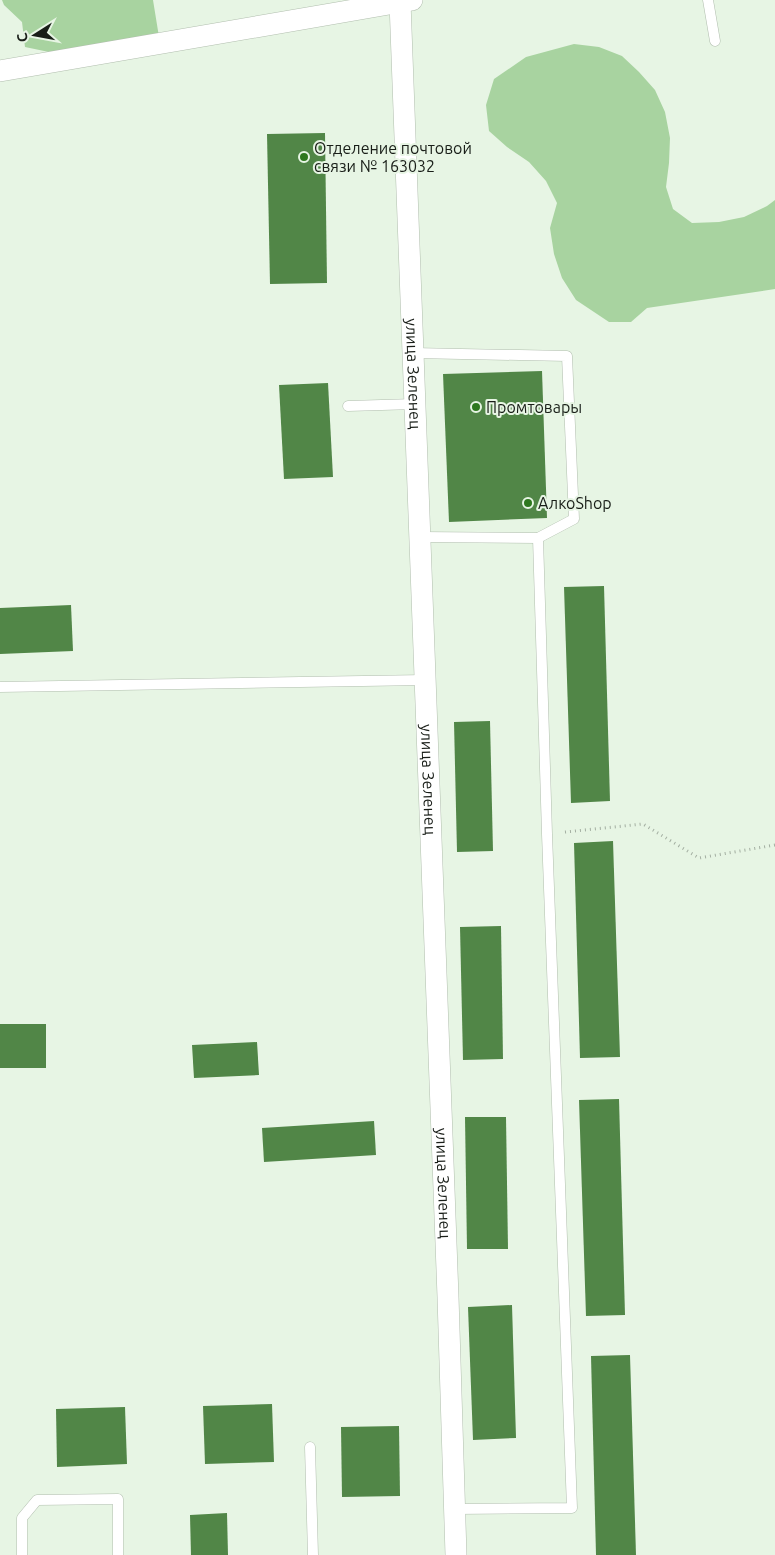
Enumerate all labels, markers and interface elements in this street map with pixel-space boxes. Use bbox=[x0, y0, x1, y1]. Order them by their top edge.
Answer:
north arrow bbox=[10, 10, 60, 60]
text: С bbox=[14, 32, 31, 43]
place label: Отделение почтовой связи № 163032 bbox=[314, 139, 472, 175]
marker: Отделение почтовой связи № 163032 bbox=[298, 151, 310, 163]
street label: улица Зеленец bbox=[403, 318, 425, 430]
place label: Промтовары bbox=[486, 398, 582, 416]
marker: Промтовары bbox=[470, 401, 482, 413]
place label: АлкоShop bbox=[538, 494, 612, 512]
marker: АлкоShop bbox=[522, 497, 534, 509]
street label: улица Зеленец bbox=[418, 724, 440, 835]
street label: улица Зеленец bbox=[433, 1127, 455, 1239]

